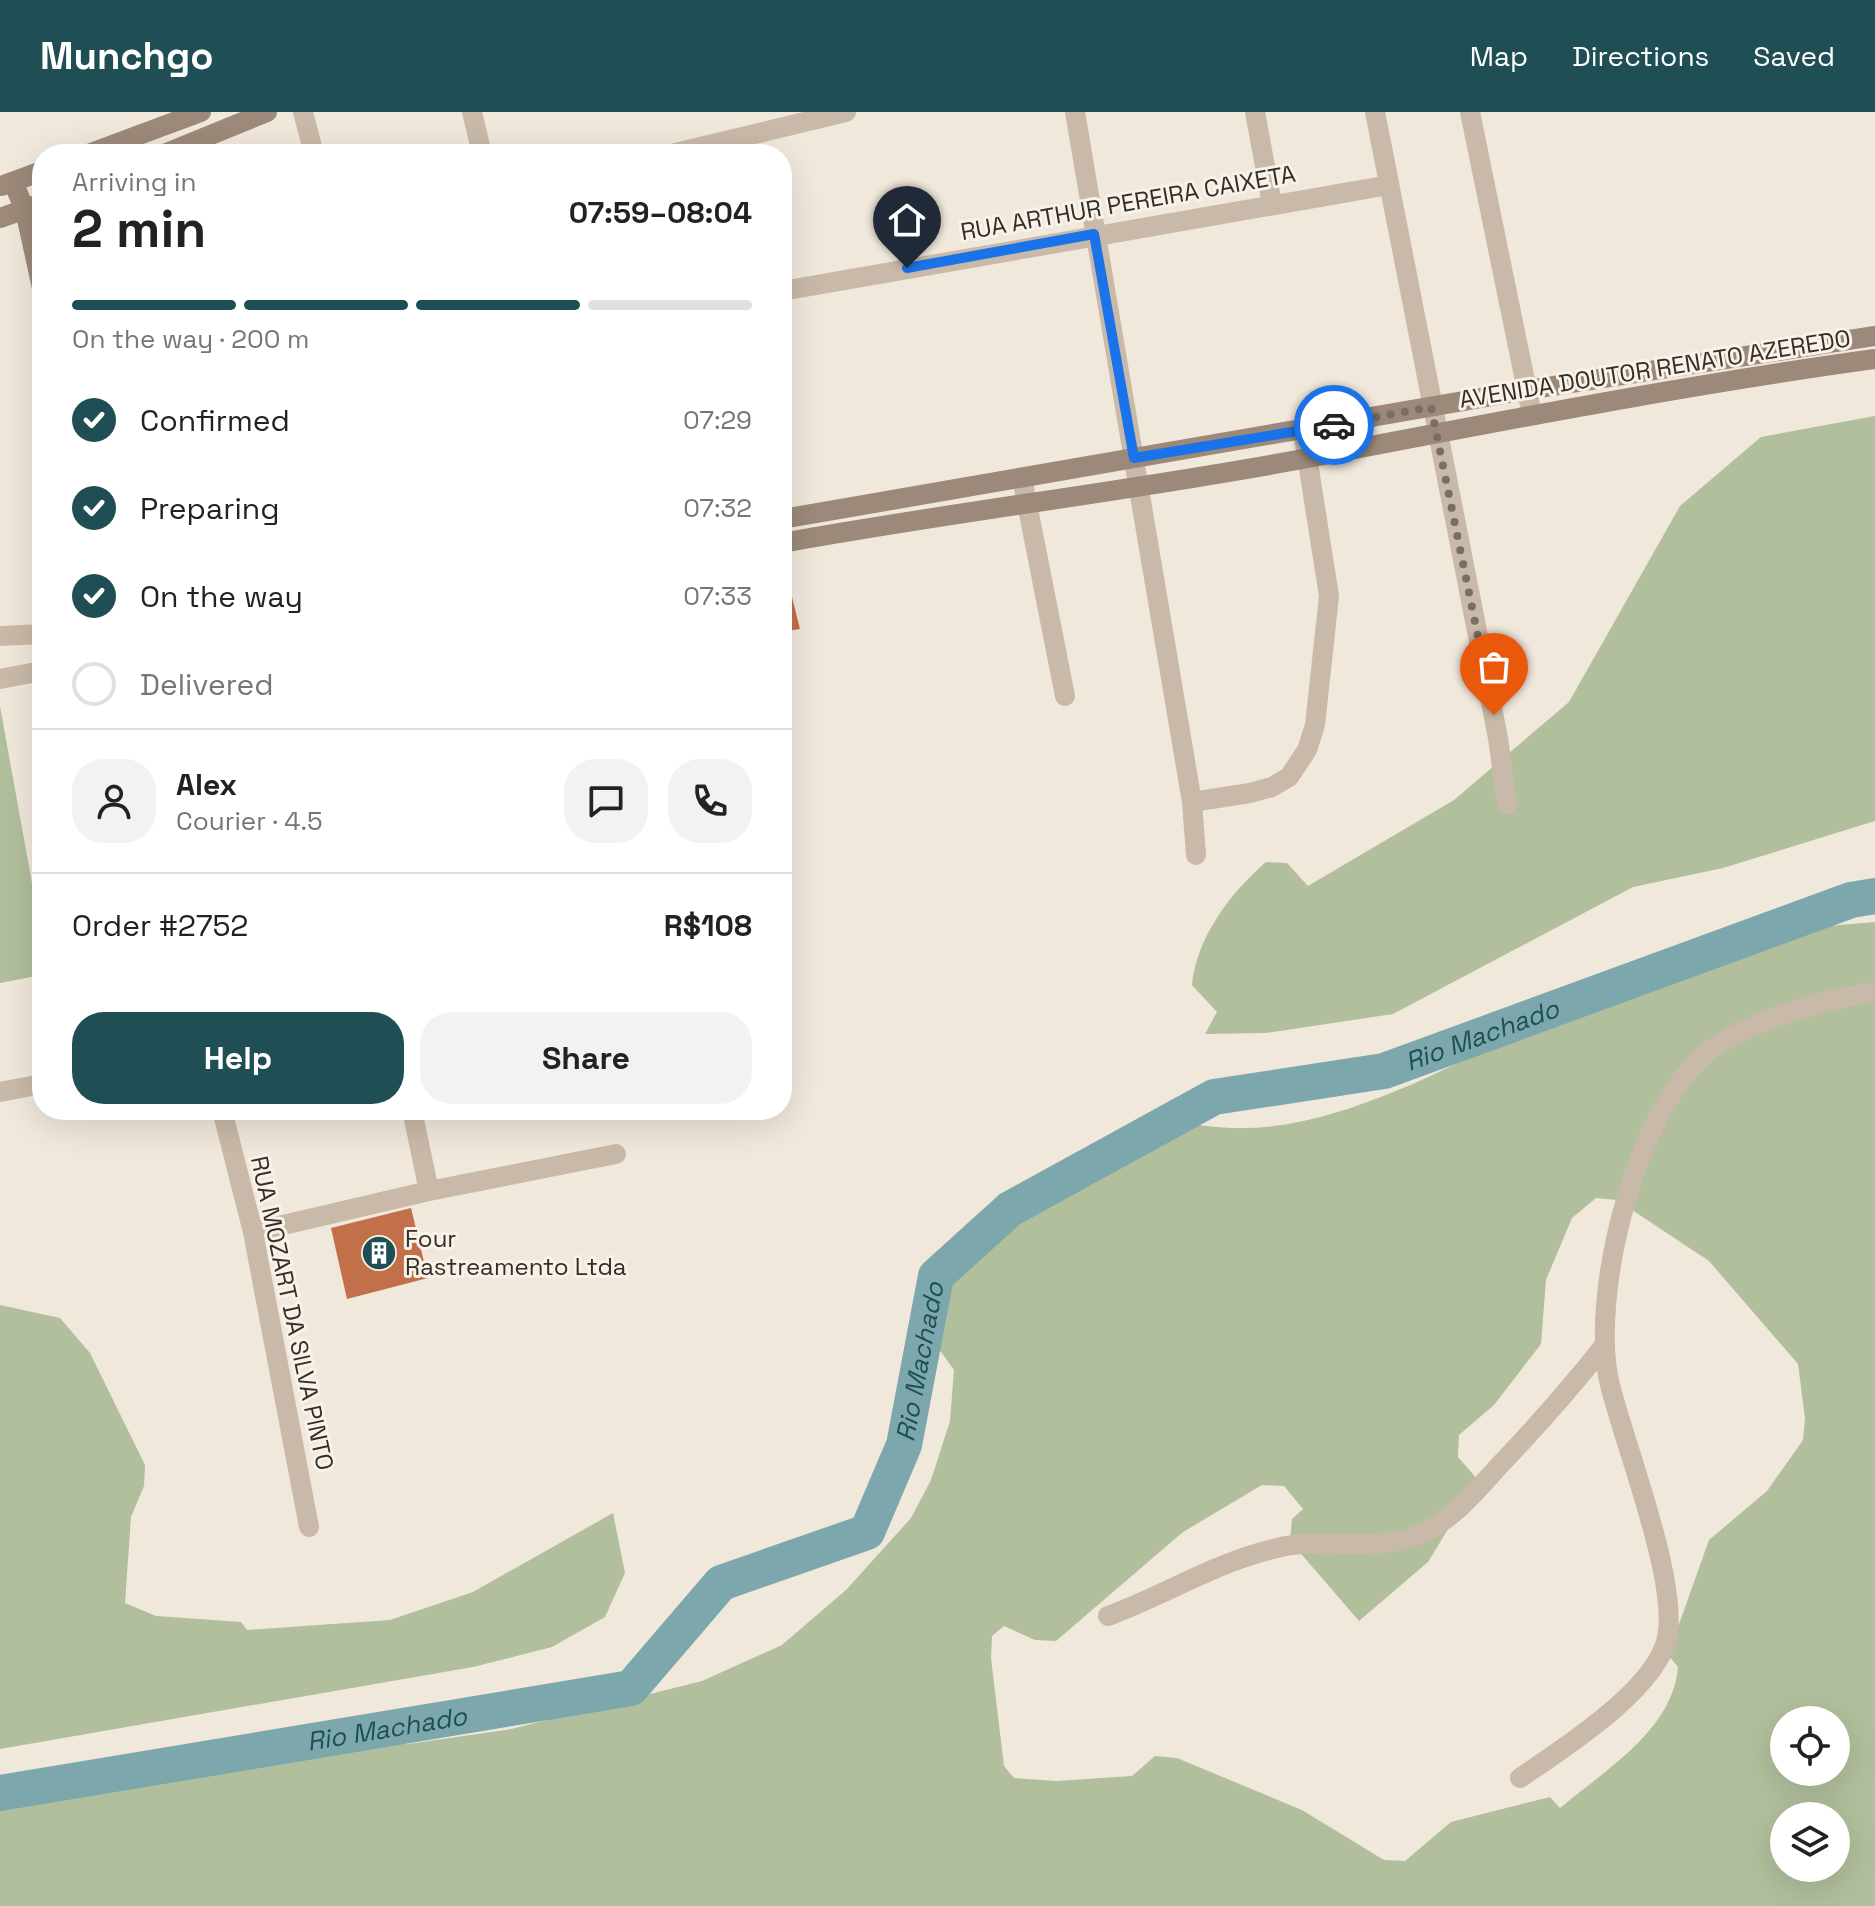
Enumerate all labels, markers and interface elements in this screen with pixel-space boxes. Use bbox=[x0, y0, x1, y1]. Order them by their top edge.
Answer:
text: Munchgo bbox=[40, 32, 214, 80]
text: Map bbox=[1470, 38, 1528, 74]
text: Directions bbox=[1572, 38, 1709, 74]
text: Saved bbox=[1753, 38, 1835, 74]
street label: RUA ARTHUR PEREIRA CAIXETA bbox=[958, 158, 1298, 247]
text: Arriving in bbox=[72, 165, 196, 199]
pin bbox=[873, 186, 941, 268]
text: 07:59–08:04 bbox=[569, 193, 752, 232]
text: 2 min bbox=[72, 196, 206, 262]
icon: home bbox=[885, 198, 929, 242]
text: On the way · 200 m bbox=[72, 322, 309, 356]
street label: AVENIDA DOUTOR RENATO AZEREDO bbox=[1457, 322, 1853, 415]
courier bbox=[1294, 385, 1374, 465]
icon: check bbox=[72, 398, 116, 442]
text: Confirmed bbox=[140, 401, 290, 440]
text: 07:29 bbox=[683, 403, 752, 437]
icon: car bbox=[1312, 403, 1356, 447]
icon: check bbox=[72, 486, 116, 530]
text: Preparing bbox=[140, 489, 279, 528]
text: 07:32 bbox=[683, 491, 752, 525]
icon: check bbox=[72, 574, 116, 618]
text: On the way bbox=[140, 577, 303, 616]
text: 07:33 bbox=[683, 579, 752, 613]
pin bbox=[1460, 633, 1528, 715]
icon: bag bbox=[1472, 645, 1516, 689]
text: Delivered bbox=[140, 665, 274, 704]
button: person bbox=[72, 759, 156, 843]
button: chat bbox=[564, 759, 648, 843]
button: phone bbox=[668, 759, 752, 843]
text: Alex bbox=[176, 765, 237, 804]
text: Courier · 4.5 bbox=[176, 804, 323, 838]
text: Order #2752 bbox=[72, 906, 248, 945]
text: R$108 bbox=[664, 906, 752, 945]
water label: Rio Machado bbox=[1400, 991, 1565, 1079]
button: Help bbox=[72, 1012, 404, 1104]
button: Share bbox=[420, 1012, 752, 1104]
street label: RUA MOZART DA SILVA PINTO bbox=[244, 1153, 341, 1473]
place label: Four Rastreamento Ltda bbox=[405, 1223, 627, 1282]
building icon: Four Rastreamento Ltda bbox=[360, 1234, 398, 1272]
water label: Rio Machado bbox=[888, 1278, 952, 1444]
water label: Rio Machado bbox=[304, 1698, 470, 1759]
map controls bbox=[1770, 1706, 1850, 1882]
button: locate bbox=[1770, 1706, 1850, 1786]
button: layers bbox=[1770, 1802, 1850, 1882]

